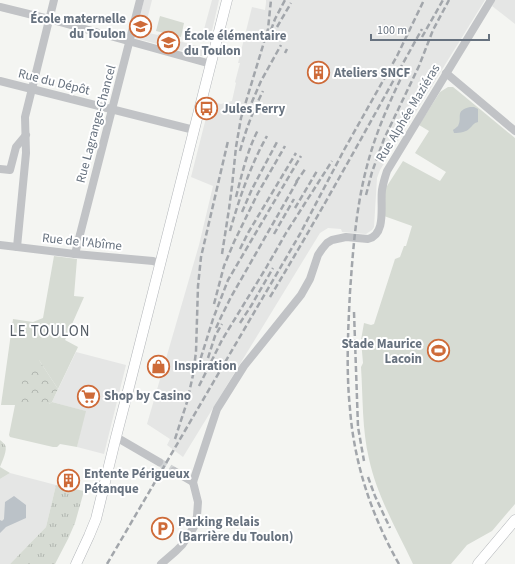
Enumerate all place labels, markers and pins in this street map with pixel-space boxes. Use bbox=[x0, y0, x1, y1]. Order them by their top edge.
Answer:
place label: École maternelle du Toulon bbox=[30, 10, 126, 43]
school or university icon: École maternelle du Toulon bbox=[128, 13, 154, 39]
place label: École élémentaire du Toulon bbox=[184, 27, 287, 60]
school or university icon: École élémentaire du Toulon bbox=[156, 30, 182, 56]
building icon: Ateliers SNCF bbox=[305, 60, 331, 86]
place label: Ateliers SNCF bbox=[333, 64, 411, 82]
bus stop icon: Jules Ferry bbox=[193, 96, 219, 122]
place label: Jules Ferry bbox=[222, 100, 286, 118]
place label: Stade Maurice Lacoin bbox=[341, 335, 422, 368]
sports icon: Stade Maurice Lacoin bbox=[425, 338, 451, 364]
shop icon: Inspiration bbox=[146, 353, 172, 379]
place label: Inspiration bbox=[174, 357, 237, 375]
supermarket icon: Shop by Casino bbox=[76, 383, 102, 409]
place label: Shop by Casino bbox=[104, 387, 191, 405]
place label: Entente Périgueux Pétanque bbox=[84, 465, 190, 498]
building icon: Entente Périgueux Pétanque bbox=[56, 468, 82, 494]
place label: Parking Relais (Barrière du Toulon) bbox=[178, 513, 293, 546]
parking icon: Parking Relais (Barrière du Toulon) bbox=[149, 516, 175, 542]

